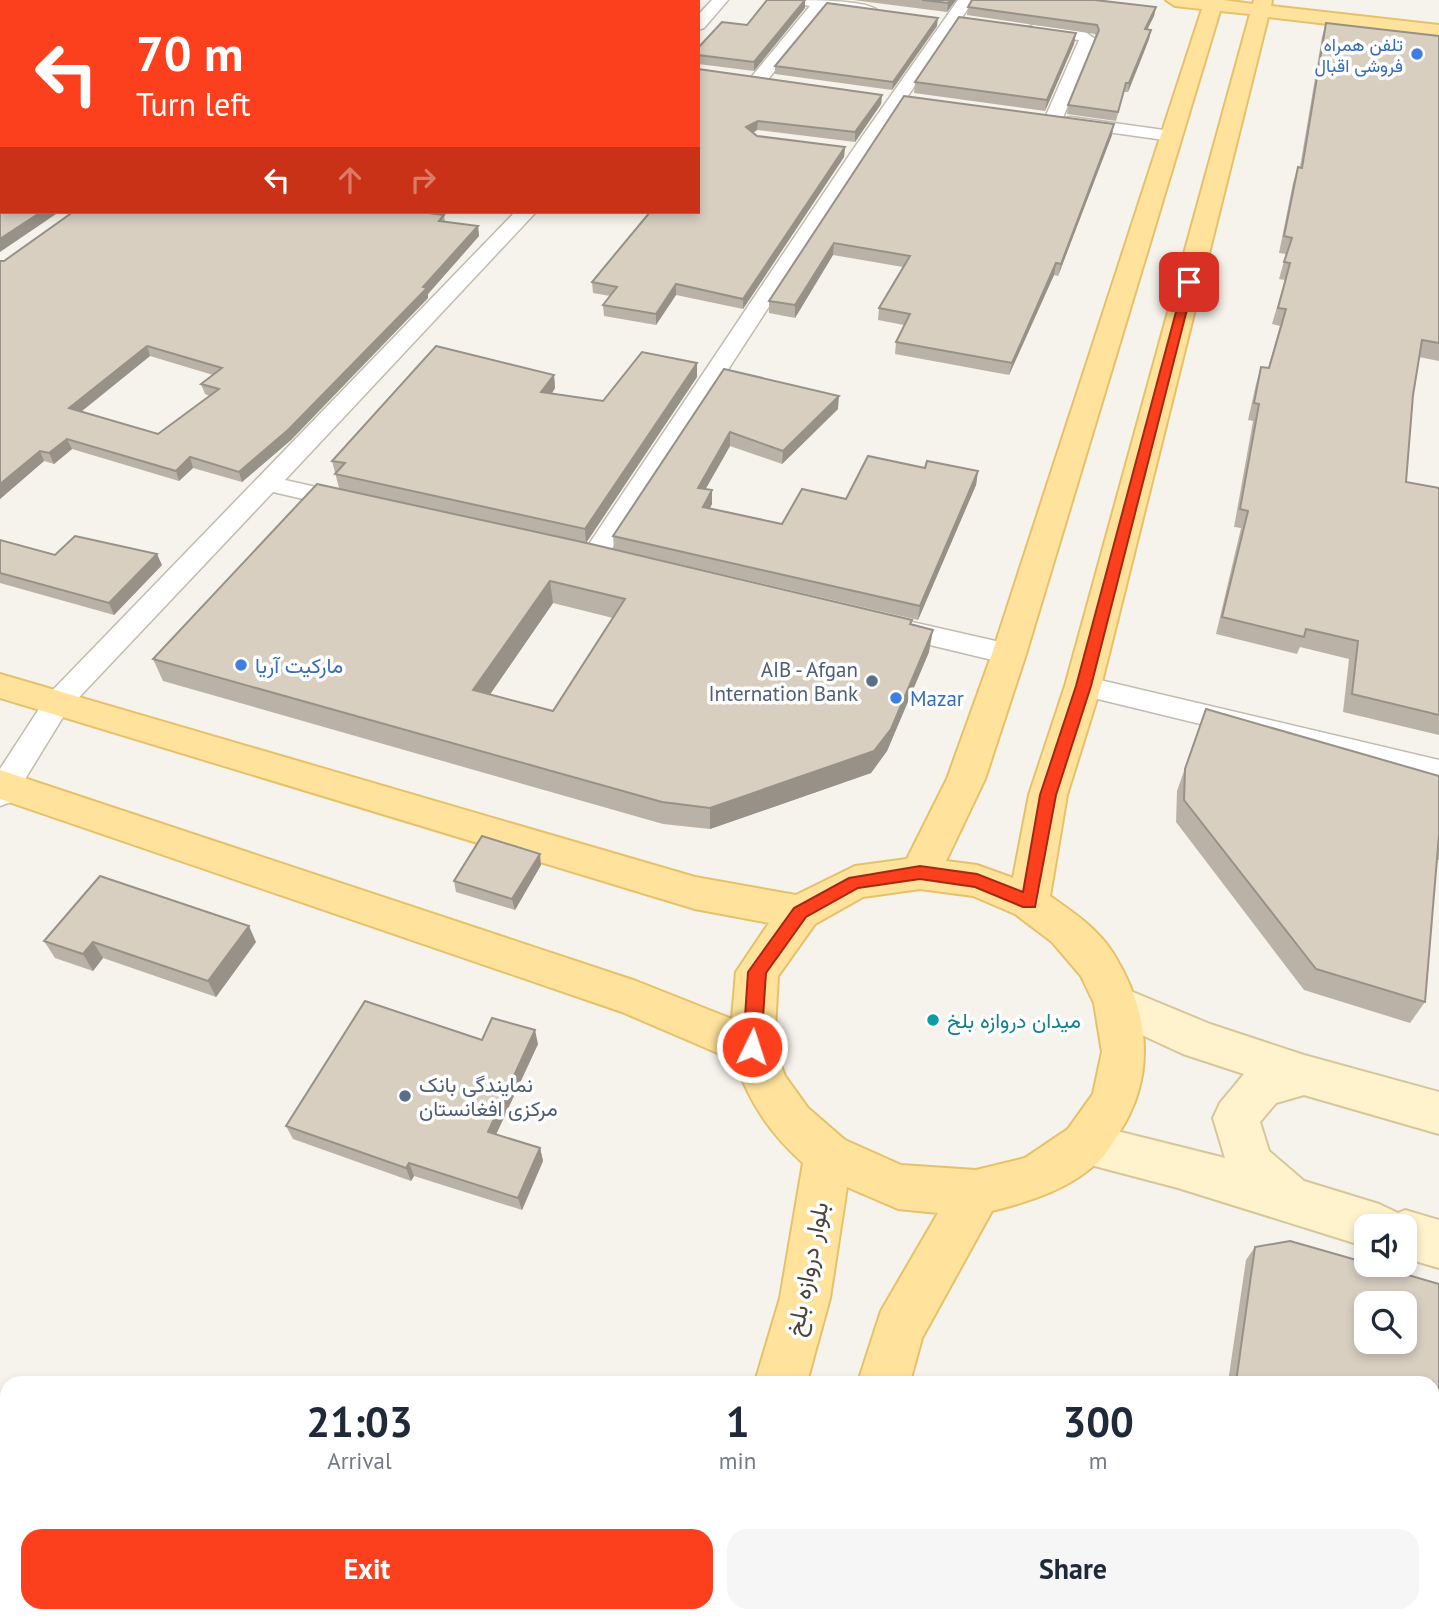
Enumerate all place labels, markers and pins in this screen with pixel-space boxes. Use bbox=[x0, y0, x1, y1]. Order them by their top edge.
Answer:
place label: تلفن همراه فروشی اقبال bbox=[1315, 33, 1403, 77]
marker: تلفن همراه فروشی اقبال bbox=[1409, 46, 1425, 62]
pin bbox=[1159, 252, 1219, 312]
place label: مارکیت آریا bbox=[255, 652, 343, 679]
place label: AIB - Afgan Internation Bank bbox=[708, 656, 858, 707]
marker: مارکیت آریا bbox=[233, 657, 249, 673]
marker: AIB - Afgan Internation Bank bbox=[864, 673, 880, 689]
place label: Mazar bbox=[910, 685, 964, 712]
marker: Mazar bbox=[888, 690, 904, 706]
place label: میدان دروازه بلخ bbox=[947, 1007, 1081, 1035]
marker: میدان دروازه بلخ bbox=[925, 1012, 941, 1028]
place label: نمایندگی بانک مرکزی افغانستان bbox=[419, 1071, 558, 1122]
marker: نمایندگی بانک مرکزی افغانستان bbox=[397, 1088, 413, 1104]

